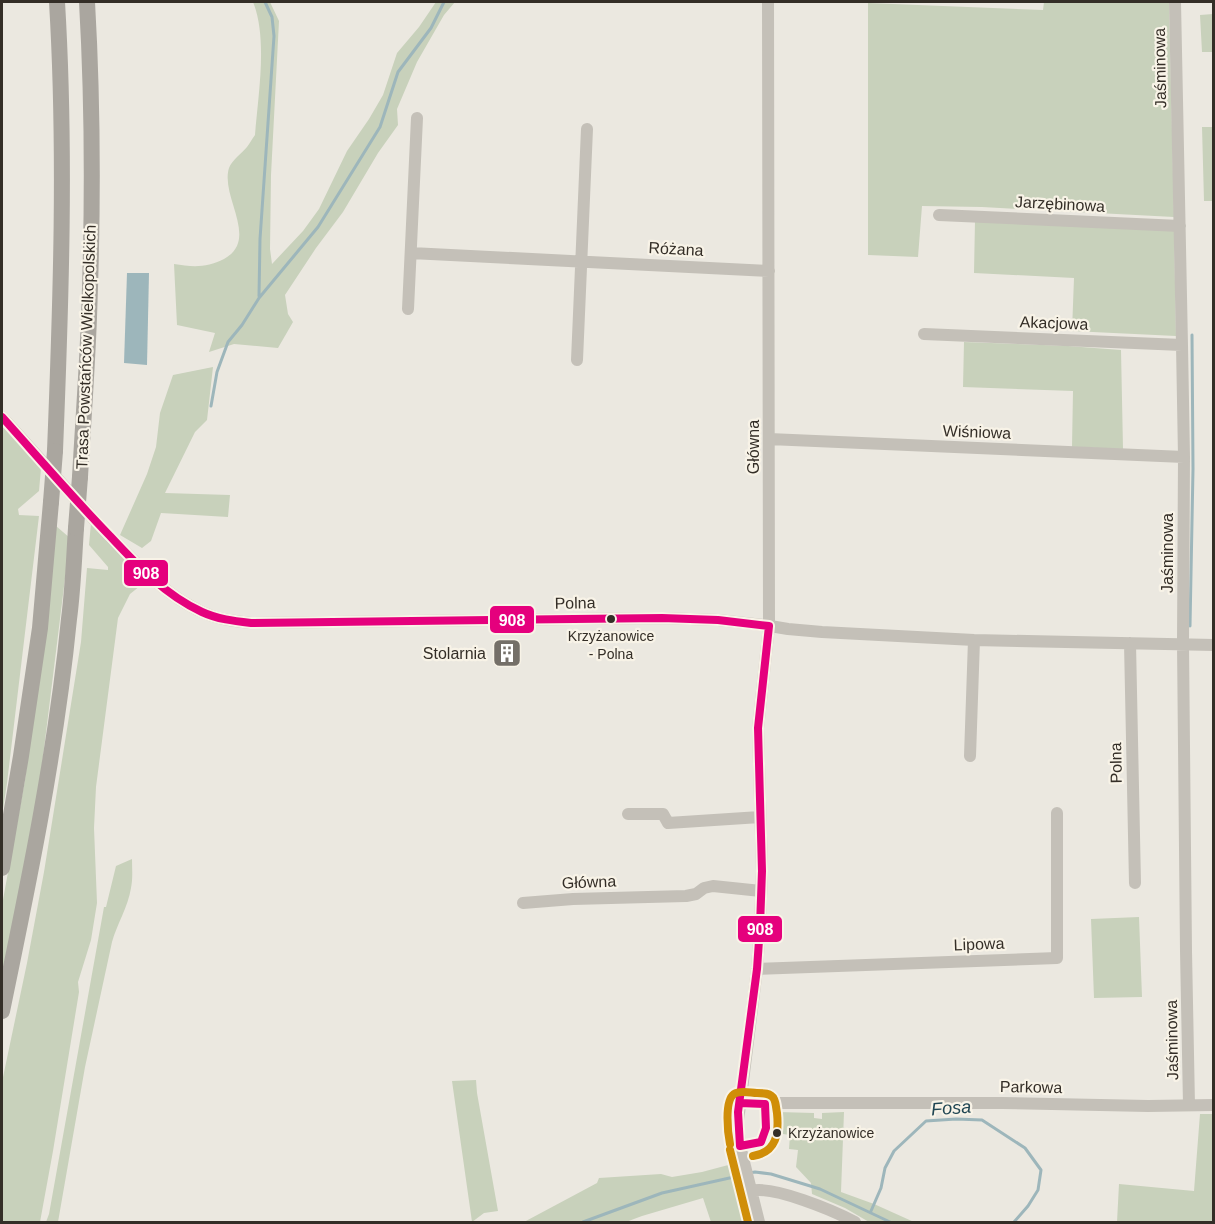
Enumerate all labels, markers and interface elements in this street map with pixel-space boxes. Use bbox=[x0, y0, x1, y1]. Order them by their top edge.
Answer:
street label: Jaśminowa bbox=[1151, 28, 1169, 108]
street label: Jarzębinowa bbox=[1015, 193, 1105, 215]
street label: Trasa Powstańców Wielkopolskich bbox=[73, 224, 99, 470]
street label: Różana bbox=[648, 239, 704, 259]
street label: Akacjowa bbox=[1019, 313, 1089, 333]
street label: Główna bbox=[745, 420, 762, 474]
street label: Wiśniowa bbox=[942, 422, 1012, 442]
street label: Jaśminowa bbox=[1159, 513, 1176, 593]
line badge: 908 bbox=[123, 559, 169, 587]
text: 908 bbox=[133, 565, 159, 582]
street label: Polna bbox=[554, 594, 596, 612]
line badge: 908 bbox=[489, 605, 535, 634]
text: 908 bbox=[499, 612, 525, 629]
marker: Krzyżanowice - Polna bbox=[605, 613, 617, 625]
place label: Krzyżanowice - Polna bbox=[568, 628, 654, 662]
building icon: Stolarnia bbox=[491, 637, 523, 669]
place label: Stolarnia bbox=[423, 645, 486, 662]
street label: Polna bbox=[1107, 742, 1125, 784]
street label: Główna bbox=[562, 873, 617, 891]
line badge: 908 bbox=[737, 915, 783, 943]
text: 908 bbox=[747, 921, 773, 938]
street label: Lipowa bbox=[953, 935, 1005, 953]
street label: Jaśminowa bbox=[1163, 1000, 1181, 1080]
street label: Parkowa bbox=[1000, 1078, 1062, 1096]
water label: Fosa bbox=[930, 1097, 972, 1119]
place label: Krzyżanowice bbox=[788, 1125, 875, 1141]
marker: Krzyżanowice bbox=[771, 1127, 783, 1139]

